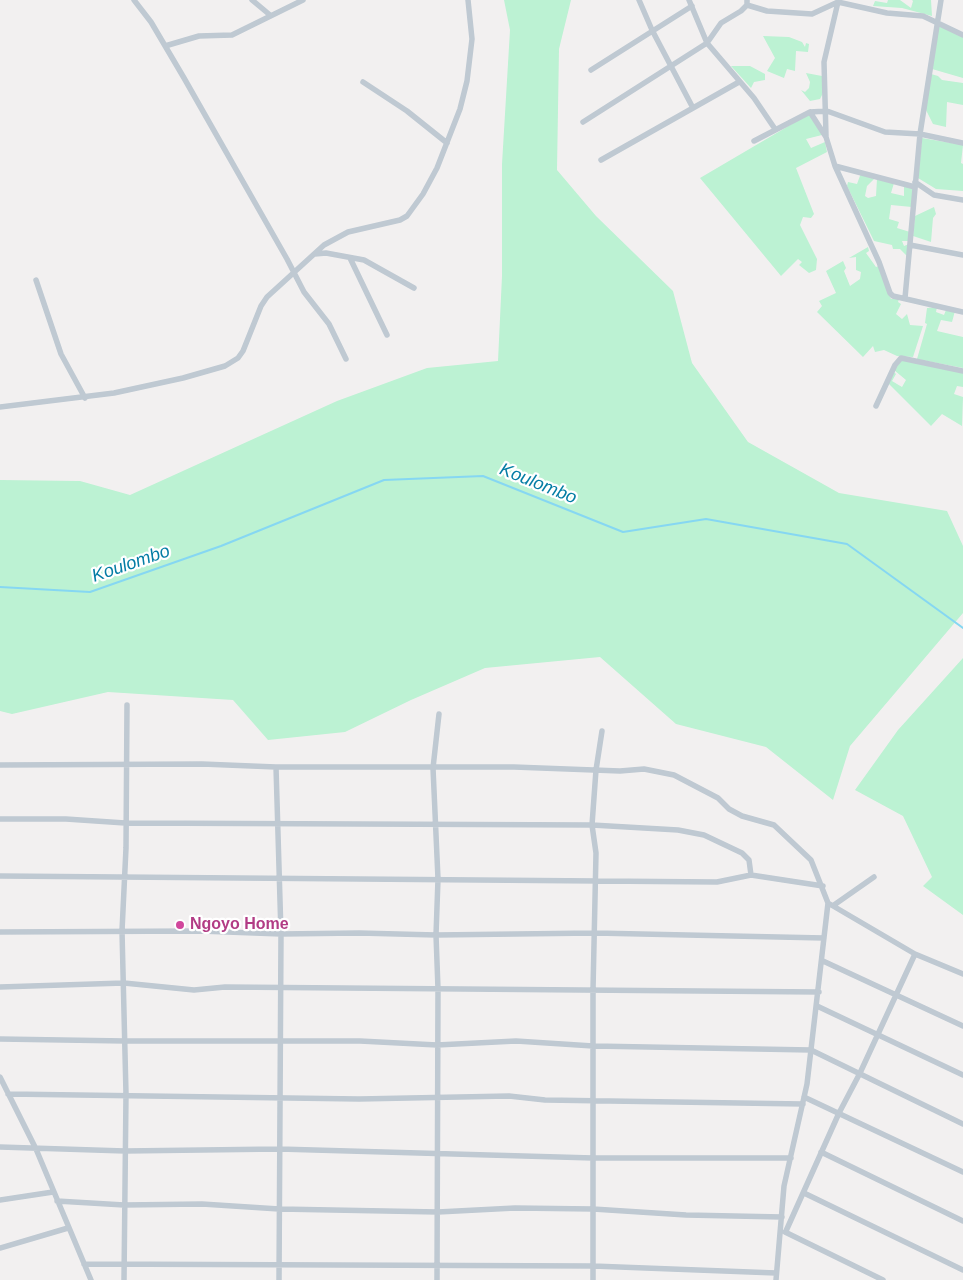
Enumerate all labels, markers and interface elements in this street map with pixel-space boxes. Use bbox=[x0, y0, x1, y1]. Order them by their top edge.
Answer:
water label: Koulombo bbox=[496, 459, 580, 509]
water label: Koulombo bbox=[89, 541, 173, 587]
place label: Ngoyo Home bbox=[190, 915, 289, 935]
marker: Ngoyo Home bbox=[174, 919, 186, 931]

